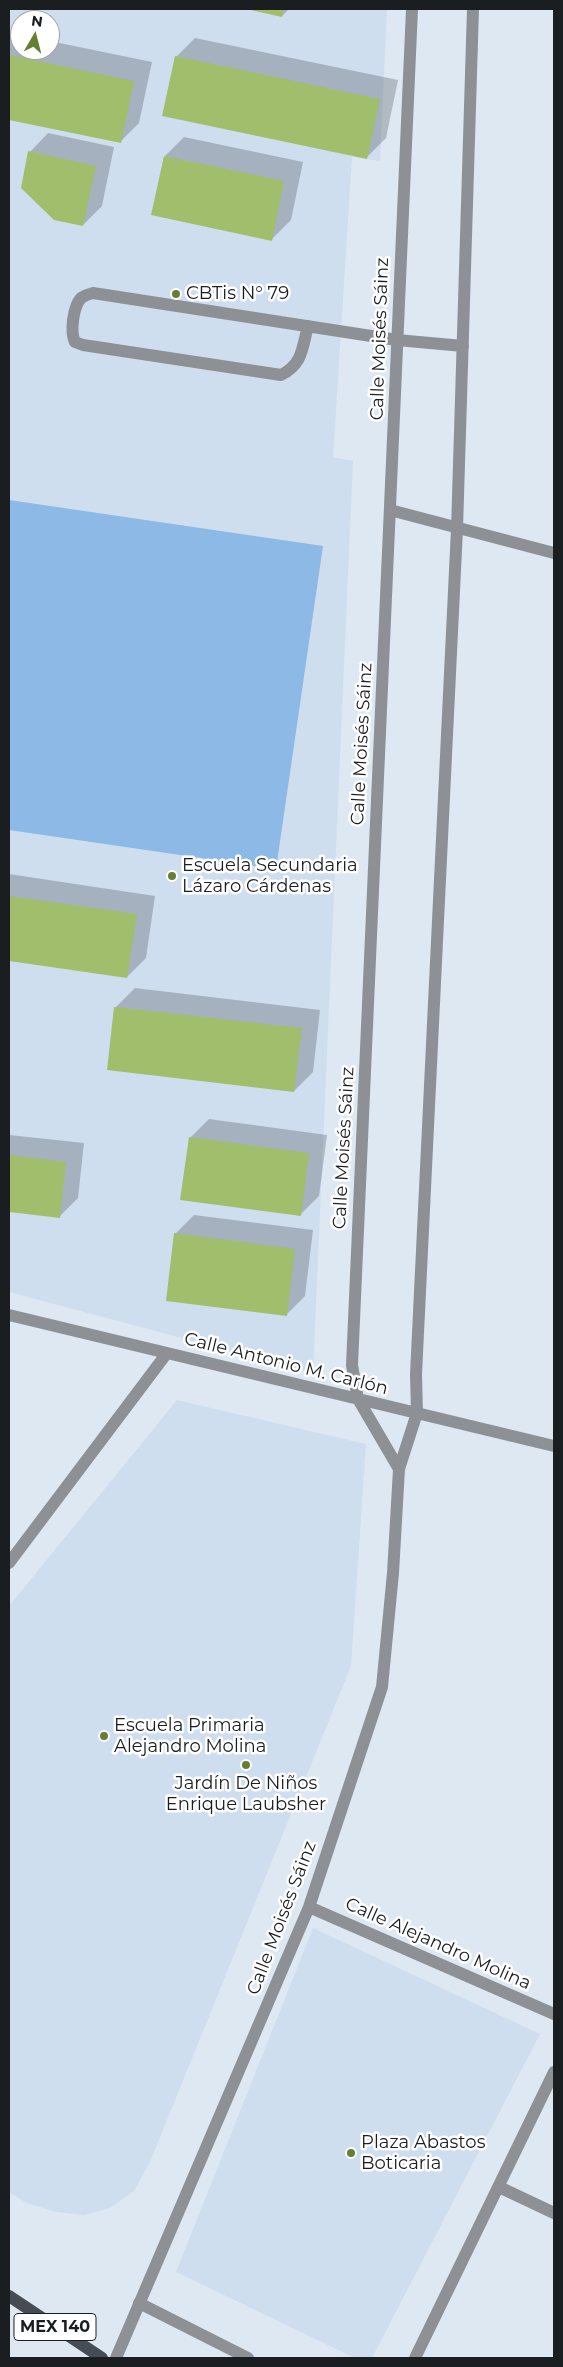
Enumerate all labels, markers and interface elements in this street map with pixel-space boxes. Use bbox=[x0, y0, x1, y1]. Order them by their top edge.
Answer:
north arrow bbox=[10, 10, 60, 60]
text: N bbox=[30, 11, 44, 31]
street label: Calle Moisés Sáinz bbox=[366, 257, 394, 421]
place label: CBTis N° 79 bbox=[186, 283, 289, 305]
marker: CBTis N° 79 bbox=[170, 288, 182, 300]
street label: Calle Moisés Sáinz bbox=[347, 662, 377, 826]
place label: Escuela Secundaria Lázaro Cárdenas bbox=[182, 855, 358, 898]
marker: Escuela Secundaria Lázaro Cárdenas bbox=[166, 870, 178, 882]
street label: Calle Moisés Sáinz bbox=[329, 1066, 359, 1230]
street label: Calle Antonio M. Carlón bbox=[182, 1328, 390, 1400]
place label: Escuela Primaria Alejandro Molina bbox=[114, 1715, 266, 1758]
marker: Escuela Primaria Alejandro Molina bbox=[98, 1730, 110, 1742]
marker: Jardín De Niños Enrique Laubsher bbox=[240, 1759, 252, 1771]
place label: Jardín De Niños Enrique Laubsher bbox=[166, 1773, 326, 1816]
street label: Calle Moisés Sáinz bbox=[243, 1838, 321, 1998]
street label: Calle Alejandro Molina bbox=[342, 1893, 534, 1995]
place label: Plaza Abastos Boticaria bbox=[361, 2132, 485, 2174]
marker: Plaza Abastos Boticaria bbox=[345, 2147, 357, 2159]
road number: MEX 140 bbox=[14, 2314, 96, 2340]

